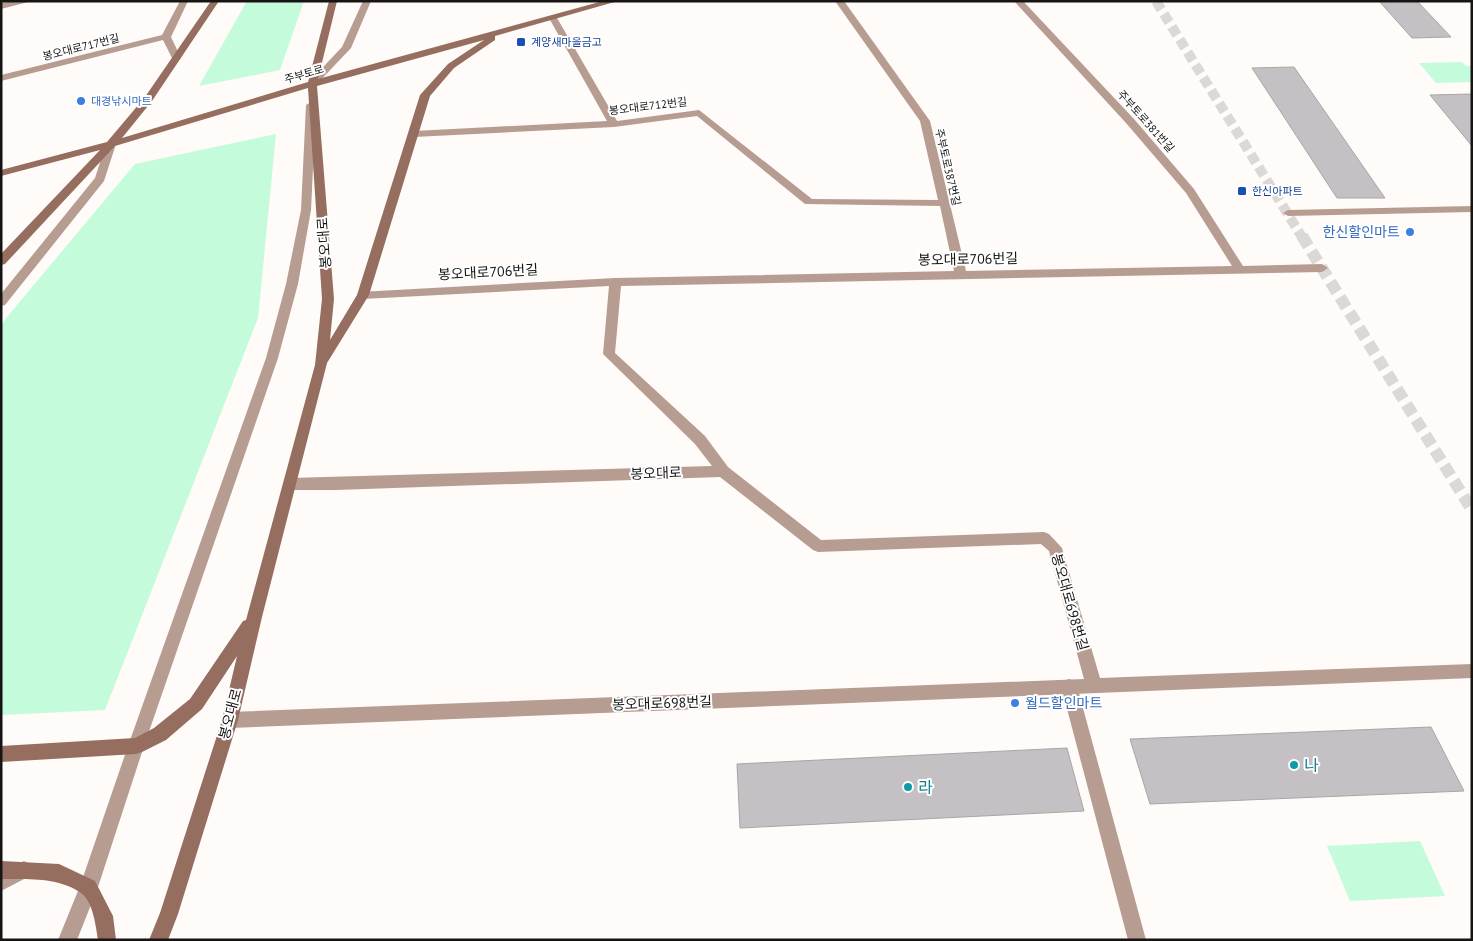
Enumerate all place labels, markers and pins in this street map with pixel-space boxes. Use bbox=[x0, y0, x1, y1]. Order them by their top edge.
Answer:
place label: 계양새마을금고 bbox=[531, 35, 602, 49]
marker: 계양새마을금고 bbox=[515, 36, 527, 48]
place label: 대경낚시마트 bbox=[91, 94, 152, 108]
marker: 대경낚시마트 bbox=[75, 95, 87, 107]
place label: 한신아파트 bbox=[1252, 184, 1303, 198]
marker: 한신아파트 bbox=[1236, 185, 1248, 197]
place label: 한신할인마트 bbox=[1323, 223, 1400, 241]
marker: 한신할인마트 bbox=[1404, 226, 1416, 238]
place label: 월드할인마트 bbox=[1025, 694, 1102, 712]
marker: 월드할인마트 bbox=[1009, 697, 1021, 709]
place label: 나 bbox=[1304, 755, 1319, 775]
marker: 나 bbox=[1288, 759, 1300, 771]
place label: 라 bbox=[918, 777, 933, 797]
marker: 라 bbox=[902, 781, 914, 793]

